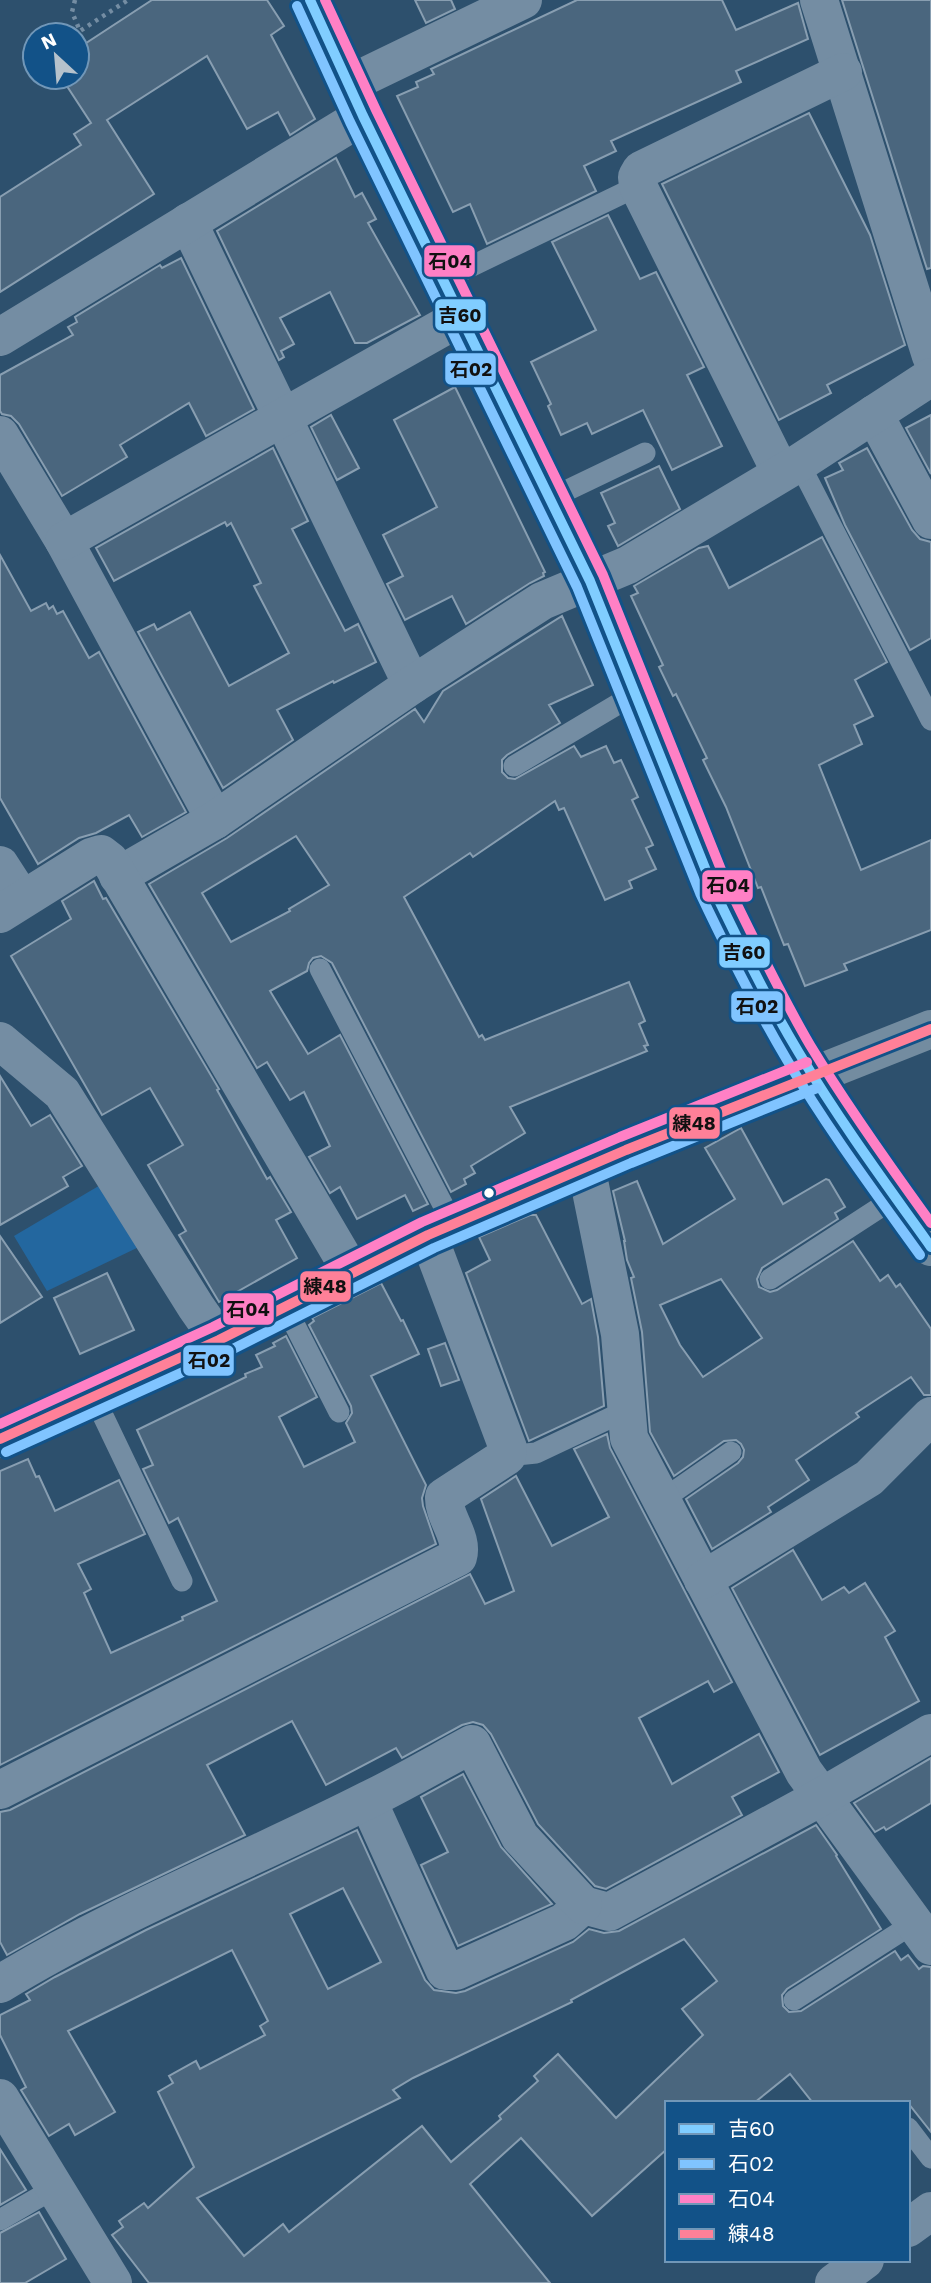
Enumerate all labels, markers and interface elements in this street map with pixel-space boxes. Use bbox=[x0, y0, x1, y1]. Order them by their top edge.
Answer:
north arrow bbox=[21, 21, 91, 91]
text: N bbox=[37, 28, 60, 55]
line badge: 石04 bbox=[423, 244, 476, 278]
text: 石04 bbox=[428, 250, 472, 273]
line badge: 吉60 bbox=[434, 298, 487, 332]
text: 吉60 bbox=[439, 304, 481, 327]
line badge: 石02 bbox=[444, 352, 497, 386]
text: 石02 bbox=[450, 358, 492, 381]
line badge: 石04 bbox=[701, 869, 754, 903]
text: 石04 bbox=[706, 874, 750, 897]
line badge: 吉60 bbox=[718, 936, 771, 969]
text: 吉60 bbox=[723, 941, 765, 964]
line badge: 石02 bbox=[730, 990, 784, 1023]
text: 石02 bbox=[736, 995, 778, 1018]
line badge: 練48 bbox=[668, 1106, 721, 1140]
text: 練48 bbox=[672, 1112, 716, 1135]
unlabelled marker bbox=[482, 1186, 496, 1200]
line badge: 練48 bbox=[299, 1270, 352, 1303]
text: 練48 bbox=[303, 1275, 347, 1298]
line badge: 石04 bbox=[222, 1292, 275, 1326]
text: 石04 bbox=[226, 1298, 270, 1321]
line badge: 石02 bbox=[182, 1344, 235, 1377]
text: 石02 bbox=[188, 1349, 230, 1372]
legend bbox=[665, 2101, 910, 2262]
text: 吉60 bbox=[728, 2116, 775, 2141]
text: 石02 bbox=[728, 2151, 774, 2176]
text: 石04 bbox=[728, 2186, 775, 2211]
text: 練48 bbox=[728, 2221, 775, 2246]

